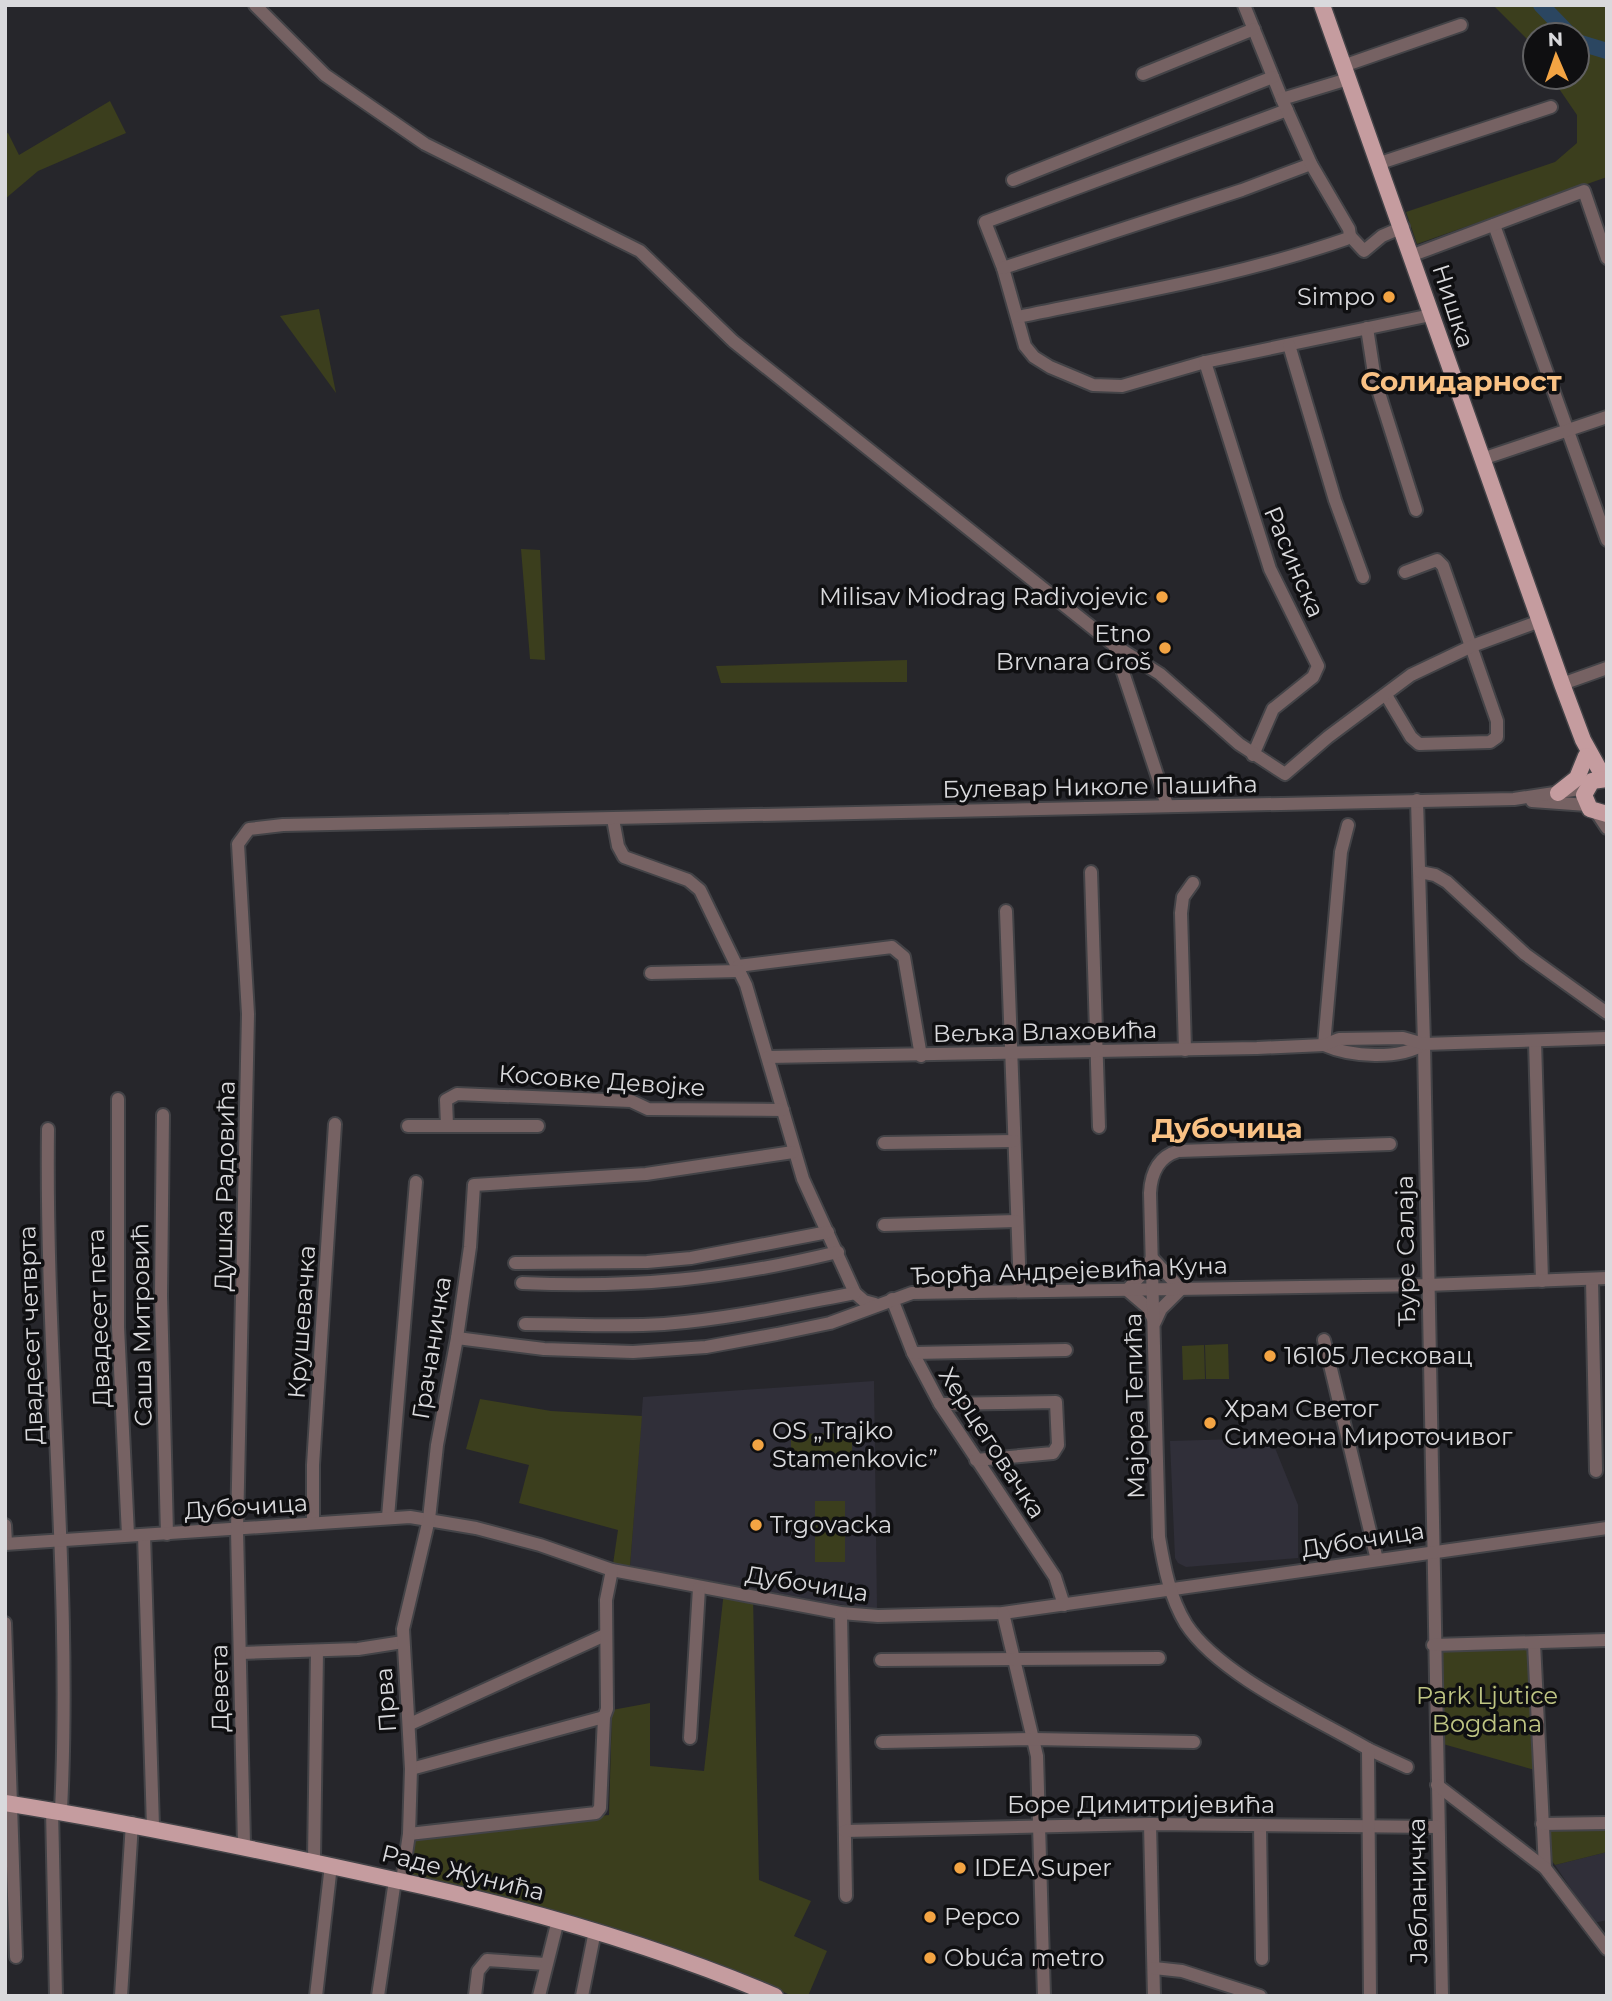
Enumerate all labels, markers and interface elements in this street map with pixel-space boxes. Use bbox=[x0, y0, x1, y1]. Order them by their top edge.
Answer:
north arrow bbox=[1521, 21, 1591, 91]
text: N bbox=[1547, 28, 1564, 51]
street label: Нишка bbox=[1426, 260, 1481, 351]
place label: Simpo bbox=[1297, 282, 1375, 311]
marker: Simpo bbox=[1381, 289, 1397, 305]
district label: Солидарност bbox=[1360, 364, 1562, 398]
street label: Расинска bbox=[1258, 502, 1331, 622]
place label: Milisav Miodrag Radivojevic bbox=[819, 582, 1148, 611]
marker: Milisav Miodrag Radivojevic bbox=[1154, 589, 1170, 605]
place label: Etno Brvnara Groš bbox=[996, 619, 1151, 676]
marker: Etno Brvnara Groš bbox=[1157, 640, 1173, 656]
street label: Булевар Николе Пашића bbox=[942, 769, 1258, 804]
street label: Вељка Влаховића bbox=[933, 1015, 1157, 1048]
street label: Косовке Девојке bbox=[498, 1059, 707, 1102]
street label: Душка Радовића bbox=[208, 1080, 241, 1292]
district label: Дубочица bbox=[1152, 1111, 1302, 1145]
street label: Ђуре Салаја bbox=[1390, 1175, 1421, 1327]
street label: Саша Митровић bbox=[125, 1223, 158, 1427]
street label: Двадесет четврта bbox=[12, 1225, 49, 1445]
street label: Двадесет пета bbox=[81, 1228, 116, 1408]
street label: Крушевачка bbox=[282, 1244, 321, 1400]
street label: Ђорђа Андрејевића Куна bbox=[910, 1250, 1228, 1291]
street label: Грачаничка bbox=[406, 1274, 457, 1421]
street label: Мајора Тепића bbox=[1118, 1313, 1151, 1499]
place label: 16105 Лесковац bbox=[1284, 1341, 1473, 1370]
marker: 16105 Лесковац bbox=[1262, 1348, 1278, 1364]
street label: Херцеговачка bbox=[933, 1362, 1052, 1524]
place label: Храм Светог Симеона Мироточивог bbox=[1224, 1394, 1513, 1451]
marker: Храм Светог Симеона Мироточивог bbox=[1202, 1415, 1218, 1431]
place label: OS „Trajko Stamenkovic” bbox=[772, 1416, 938, 1473]
marker: OS „Trajko Stamenkovic” bbox=[750, 1437, 766, 1453]
street label: Дубочица bbox=[183, 1488, 309, 1525]
place label: Trgovacka bbox=[770, 1510, 892, 1539]
street label: Дубочица bbox=[1300, 1515, 1426, 1564]
marker: Trgovacka bbox=[748, 1517, 764, 1533]
street label: Дубочица bbox=[744, 1559, 870, 1608]
street label: Девета bbox=[204, 1644, 235, 1732]
street label: Прва bbox=[369, 1667, 402, 1733]
park label: Park Ljutice Bogdana bbox=[1416, 1681, 1558, 1738]
street label: Боре Димитријевића bbox=[1007, 1790, 1275, 1819]
street label: Јабланичка bbox=[1402, 1818, 1433, 1964]
street label: Раде Жунића bbox=[378, 1838, 548, 1907]
place label: IDEA Super bbox=[974, 1853, 1112, 1882]
marker: IDEA Super bbox=[952, 1860, 968, 1876]
place label: Pepco bbox=[944, 1902, 1020, 1931]
marker: Pepco bbox=[922, 1909, 938, 1925]
place label: Obuća metro bbox=[944, 1943, 1105, 1972]
marker: Obuća metro bbox=[922, 1950, 938, 1966]

